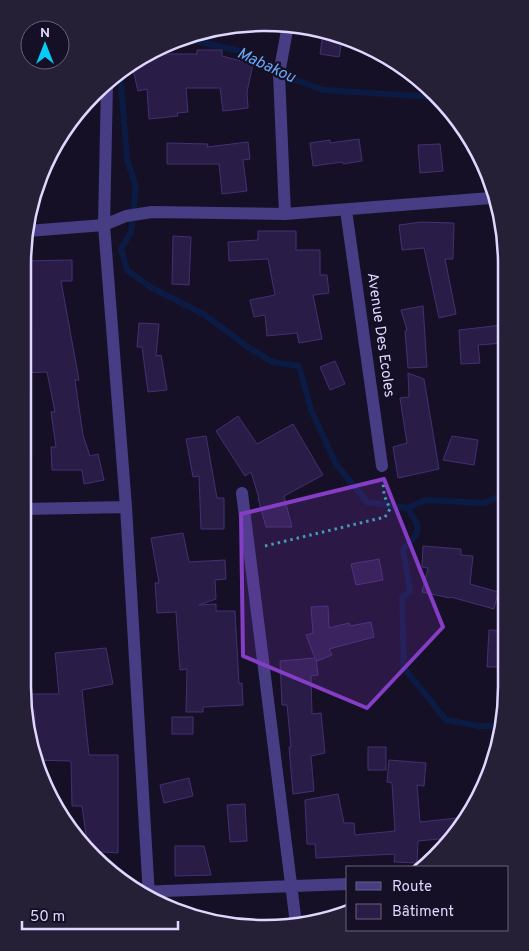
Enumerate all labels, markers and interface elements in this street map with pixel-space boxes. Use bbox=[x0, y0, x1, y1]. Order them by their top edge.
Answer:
north arrow bbox=[20, 20, 70, 70]
text: N bbox=[40, 25, 50, 42]
water label: Mabakou bbox=[234, 44, 299, 88]
street label: Avenue Des Ecoles bbox=[362, 271, 398, 399]
legend bbox=[346, 866, 509, 931]
text: Route bbox=[392, 878, 432, 897]
scale bar bbox=[22, 898, 179, 930]
text: Bâtiment bbox=[392, 903, 454, 922]
text: 50 m bbox=[30, 908, 65, 927]

